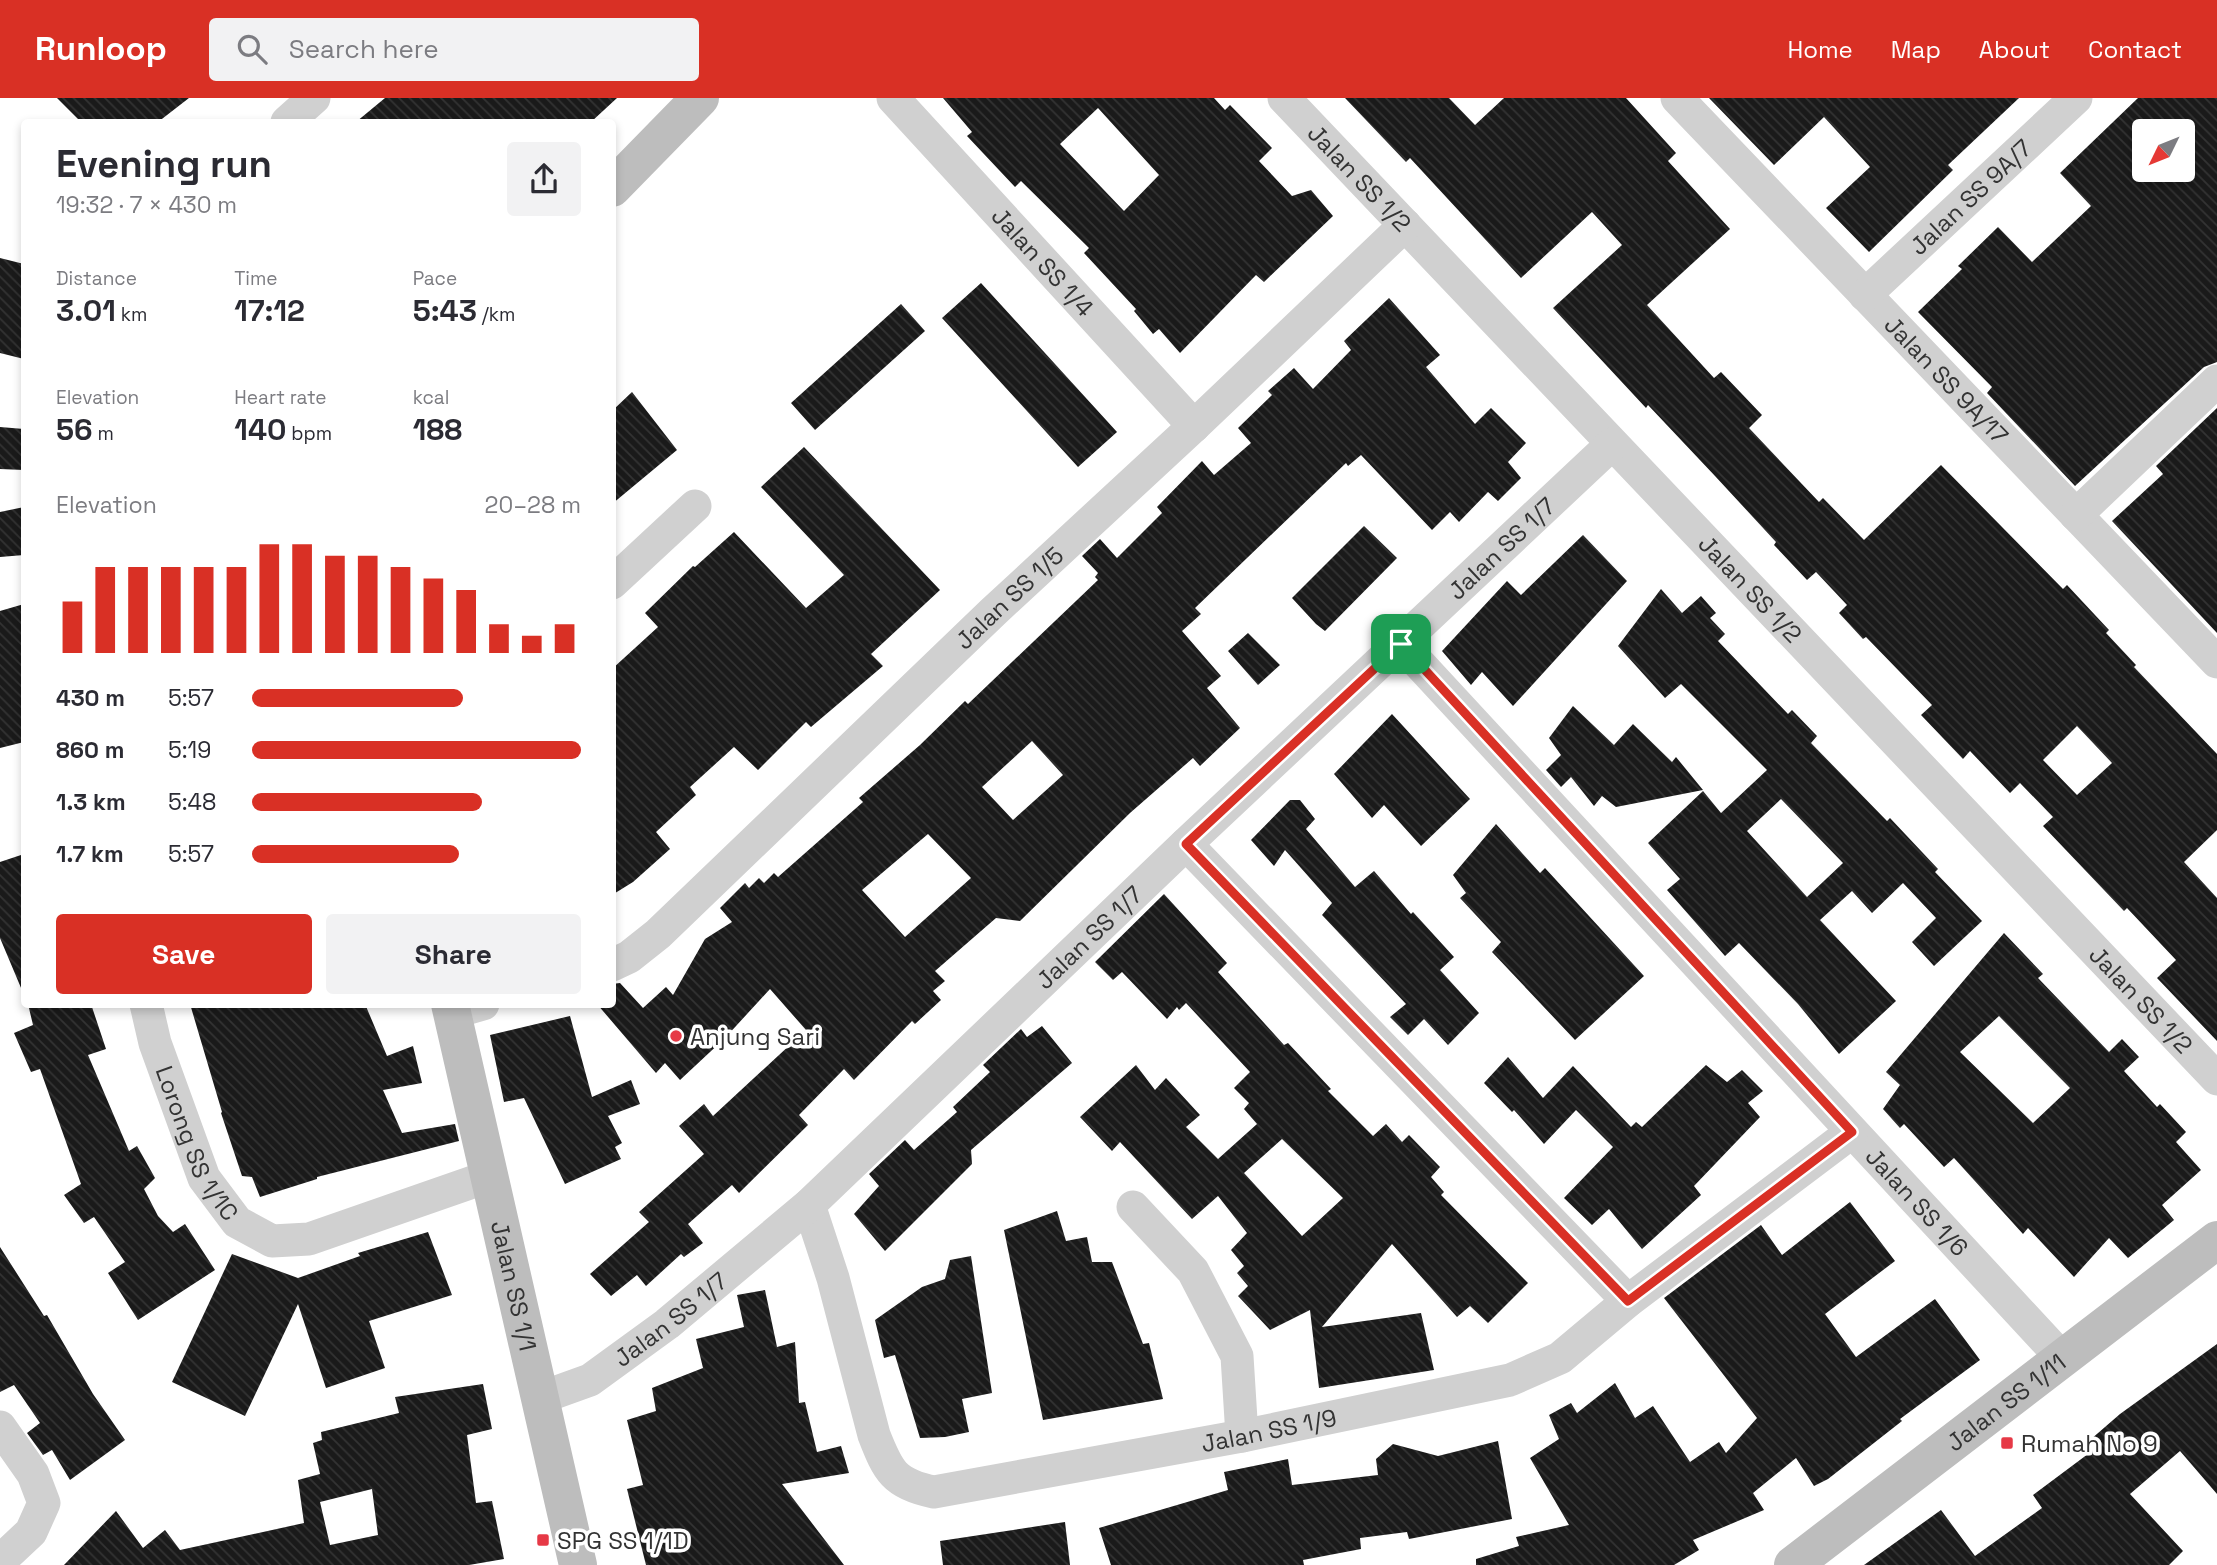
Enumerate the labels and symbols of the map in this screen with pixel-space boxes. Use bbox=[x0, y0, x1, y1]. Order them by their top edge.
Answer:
street label: Jalan SS 1/2 bbox=[1301, 117, 1418, 238]
north arrow bbox=[2132, 119, 2194, 182]
street label: Jalan SS 9A/7 bbox=[1903, 132, 2038, 261]
street label: Jalan SS 1/4 bbox=[985, 200, 1101, 323]
street label: Jalan SS 9A/17 bbox=[1878, 309, 2015, 450]
street label: Jalan SS 1/7 bbox=[1441, 490, 1561, 606]
street label: Jalan SS 1/2 bbox=[1692, 528, 1809, 649]
street label: Jalan SS 1/5 bbox=[948, 539, 1070, 656]
pin bbox=[1371, 614, 1431, 674]
street label: Jalan SS 1/7 bbox=[1029, 879, 1149, 995]
street label: Jalan SS 1/2 bbox=[2083, 939, 2200, 1060]
place label: Anjung Sari bbox=[690, 1021, 820, 1052]
marker: Anjung Sari bbox=[668, 1028, 684, 1044]
street label: Lorong SS 1/1C bbox=[149, 1061, 246, 1227]
street label: Jalan SS 1/6 bbox=[1859, 1141, 1975, 1263]
street label: Jalan SS 1/1 bbox=[484, 1218, 544, 1354]
street label: Jalan SS 1/7 bbox=[607, 1265, 733, 1373]
street label: Jalan SS 1/11 bbox=[1940, 1346, 2072, 1458]
street label: Jalan SS 1/9 bbox=[1199, 1401, 1339, 1459]
place label: Rumah No 9 bbox=[2021, 1428, 2158, 1459]
marker: Rumah No 9 bbox=[1999, 1435, 2015, 1451]
place label: SPG SS 1/1D bbox=[557, 1525, 689, 1556]
marker: SPG SS 1/1D bbox=[535, 1532, 551, 1548]

